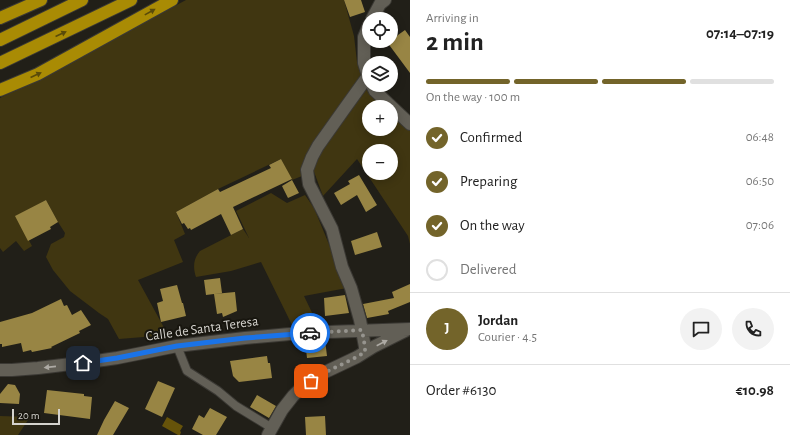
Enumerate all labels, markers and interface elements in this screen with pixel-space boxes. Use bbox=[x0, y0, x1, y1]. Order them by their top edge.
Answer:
one-way arrow bbox=[144, 9, 156, 16]
map controls bbox=[362, 12, 398, 180]
button: locate bbox=[362, 12, 398, 48]
text: Arriving in bbox=[426, 12, 479, 25]
text: 07:14–07:19 bbox=[706, 26, 774, 41]
text: 2 min bbox=[426, 29, 484, 55]
one-way arrow bbox=[55, 31, 66, 37]
button: layers bbox=[362, 56, 398, 92]
one-way arrow bbox=[30, 72, 41, 78]
text: On the way · 100 m bbox=[426, 91, 520, 104]
button: + bbox=[362, 100, 398, 136]
icon: check bbox=[426, 127, 448, 149]
text: Confirmed bbox=[460, 130, 522, 145]
text: 06:48 bbox=[746, 131, 774, 144]
button: − bbox=[362, 144, 398, 180]
icon: check bbox=[426, 171, 448, 193]
text: Preparing bbox=[460, 174, 517, 189]
text: 06:50 bbox=[746, 175, 774, 188]
icon: check bbox=[426, 215, 448, 237]
text: On the way bbox=[460, 218, 525, 233]
text: 07:06 bbox=[746, 219, 774, 232]
text: Delivered bbox=[460, 262, 517, 277]
button: chat bbox=[680, 308, 722, 350]
button: phone bbox=[732, 308, 774, 350]
courier bbox=[290, 313, 330, 353]
text: Jordan bbox=[478, 313, 518, 328]
street label: Calle de Santa Teresa bbox=[145, 314, 260, 344]
text: J bbox=[444, 321, 450, 336]
icon: car bbox=[299, 322, 321, 344]
text: Courier · 4.5 bbox=[478, 331, 537, 344]
one-way arrow bbox=[376, 339, 388, 346]
pin bbox=[66, 346, 100, 380]
icon: home bbox=[72, 352, 94, 374]
one-way arrow bbox=[44, 363, 56, 370]
pin bbox=[294, 364, 328, 398]
icon: bag bbox=[300, 370, 322, 392]
text: Order #6130 bbox=[426, 383, 496, 398]
text: €10.98 bbox=[736, 383, 774, 398]
scale bar bbox=[12, 407, 60, 426]
text: 20 m bbox=[18, 410, 39, 421]

